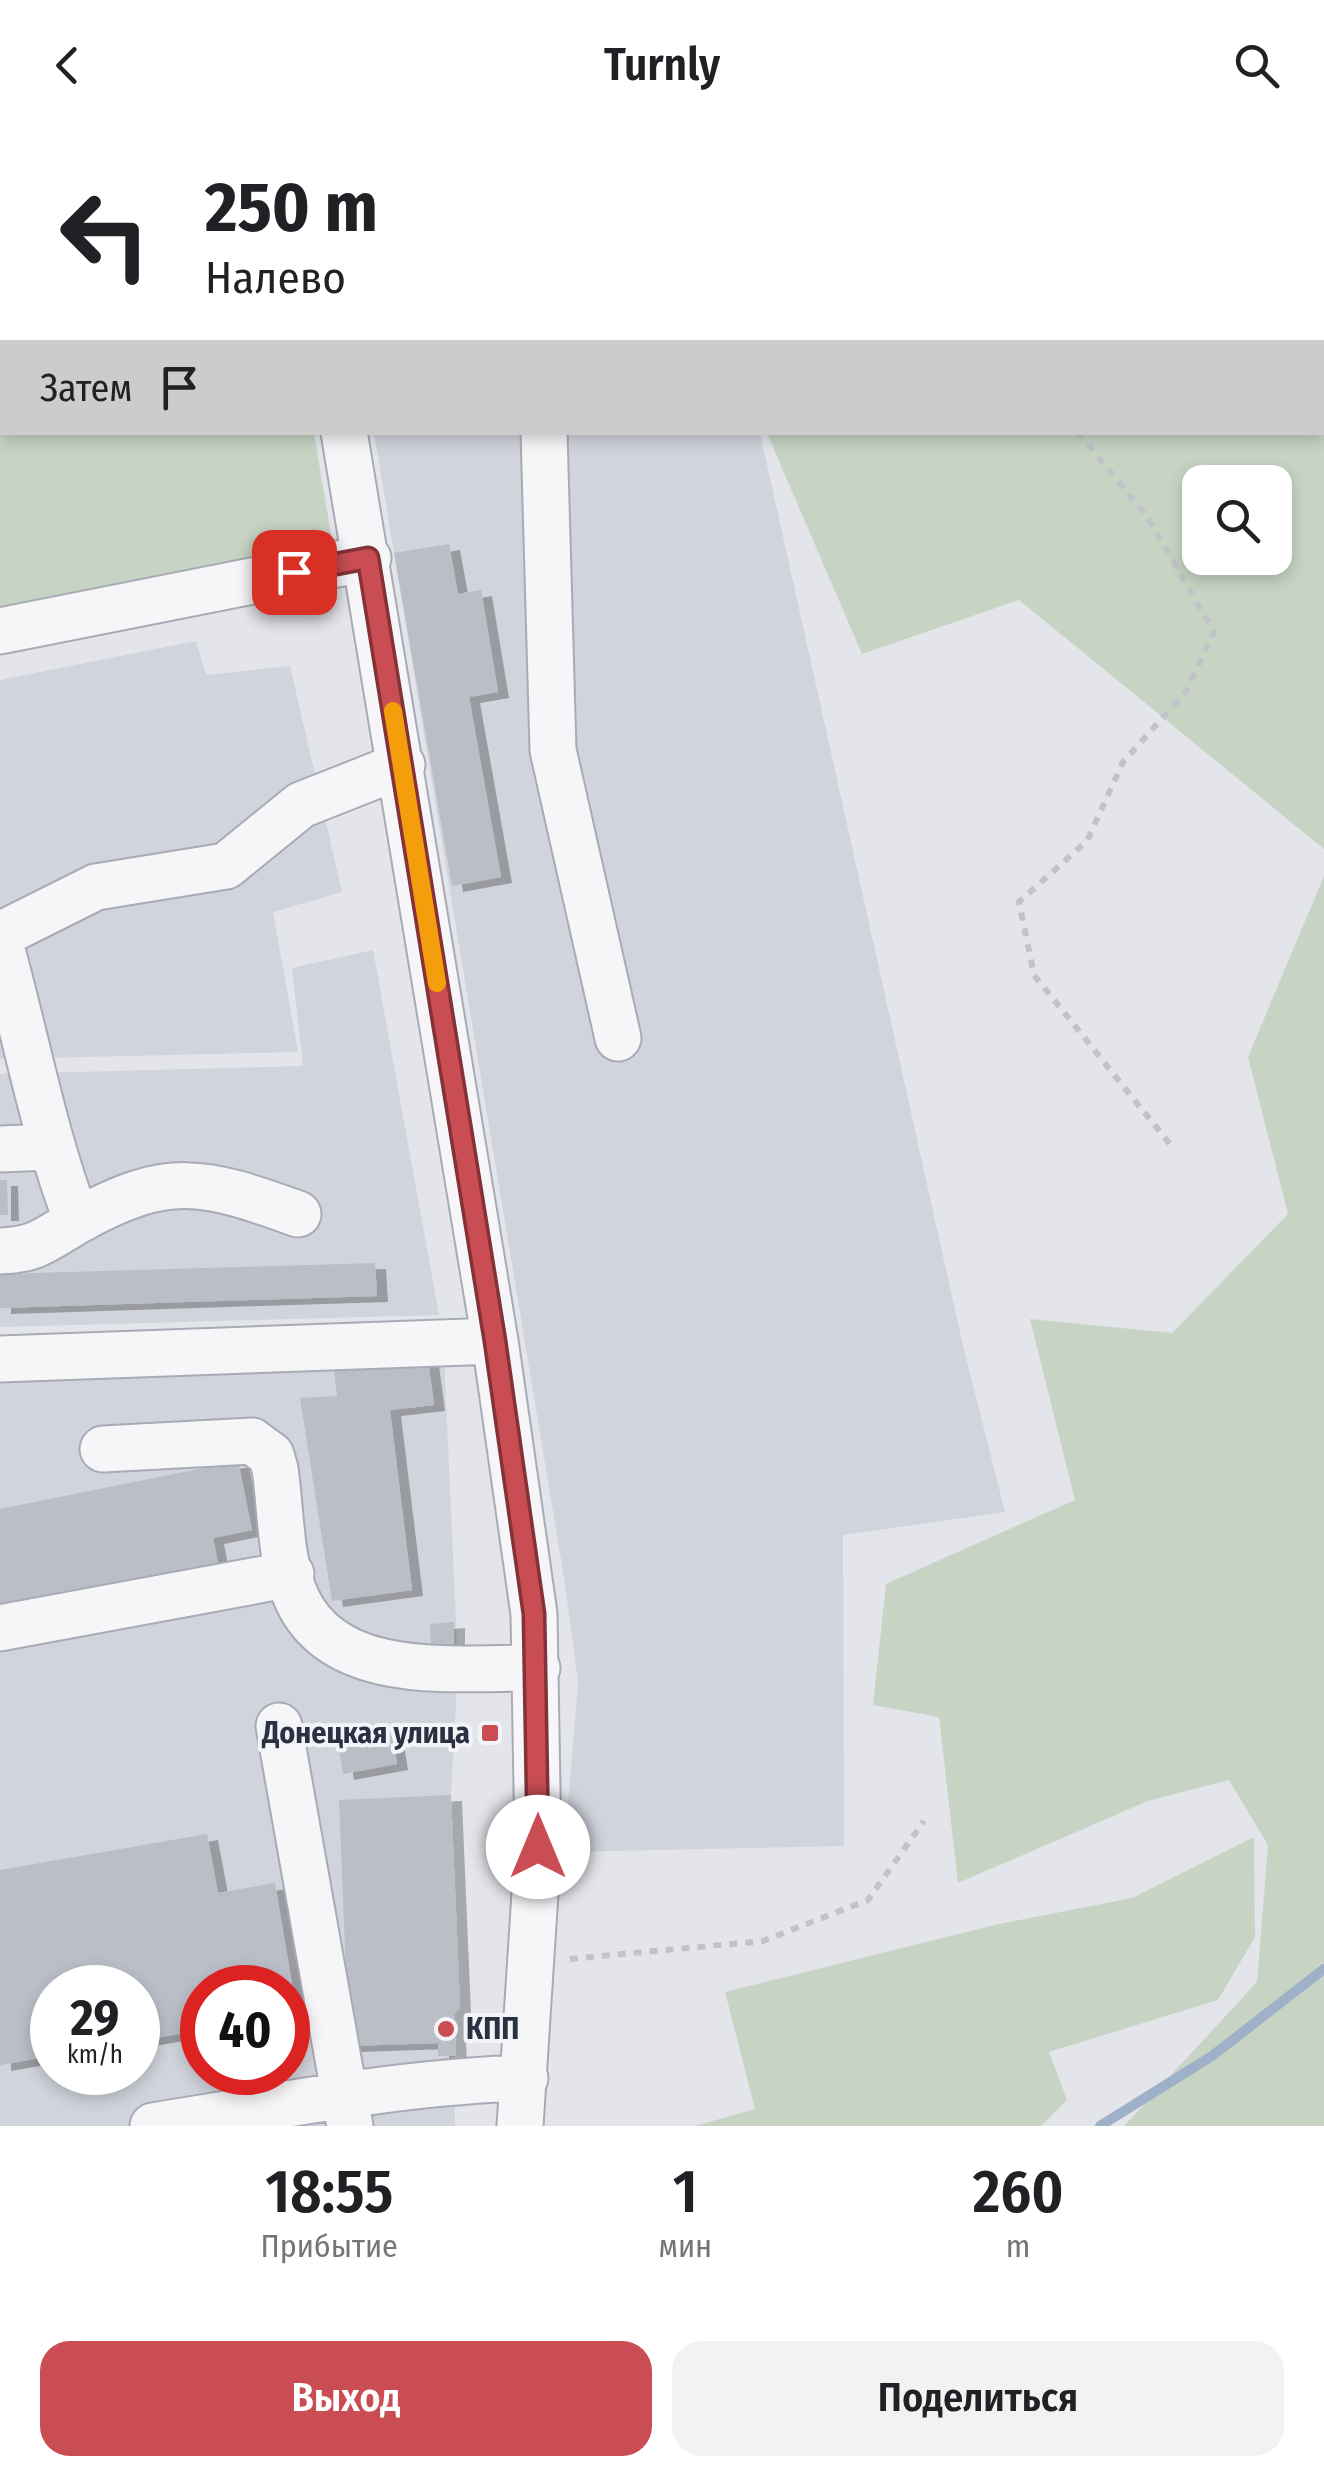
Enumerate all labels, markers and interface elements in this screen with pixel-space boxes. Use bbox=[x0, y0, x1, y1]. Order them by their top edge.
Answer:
icon: back bbox=[40, 38, 95, 93]
text: Turnly bbox=[604, 38, 720, 92]
icon: search bbox=[1229, 38, 1284, 93]
text: 250 m bbox=[205, 166, 378, 250]
icon: left bbox=[40, 170, 170, 300]
text: Налево bbox=[205, 251, 346, 305]
icon: arrive bbox=[152, 360, 207, 415]
text: Затем bbox=[40, 365, 132, 411]
map controls bbox=[1182, 465, 1292, 575]
button: search bbox=[1182, 465, 1292, 575]
pin bbox=[252, 530, 337, 615]
icon: arrive bbox=[267, 545, 322, 600]
place label: Донецкая улица bbox=[261, 1715, 470, 1751]
marker: Донецкая улица bbox=[479, 1722, 501, 1744]
position arrow bbox=[486, 1795, 590, 1899]
speed limit sign: 40 bbox=[180, 1965, 310, 2095]
text: 29 bbox=[71, 1988, 119, 2048]
place label: КПП bbox=[466, 2011, 519, 2047]
marker: КПП bbox=[435, 2018, 457, 2040]
text: km/h bbox=[67, 2040, 123, 2070]
text: 18:55 bbox=[265, 2156, 393, 2228]
text: 1 bbox=[673, 2156, 698, 2228]
text: 260 bbox=[973, 2156, 1063, 2228]
text: Прибытие bbox=[261, 2227, 398, 2265]
text: мин bbox=[658, 2227, 712, 2265]
text: m bbox=[1006, 2227, 1030, 2265]
button: Выход bbox=[40, 2341, 652, 2456]
button: Поделиться bbox=[672, 2341, 1284, 2456]

